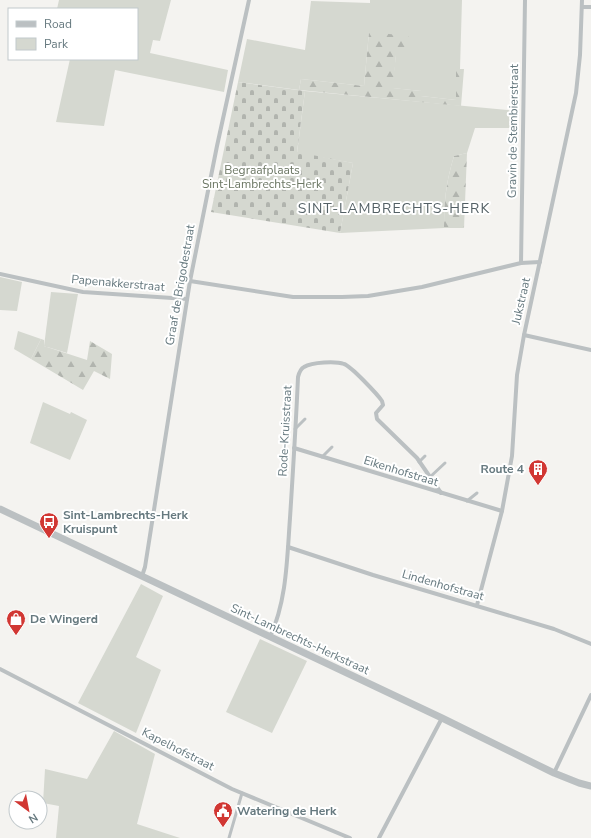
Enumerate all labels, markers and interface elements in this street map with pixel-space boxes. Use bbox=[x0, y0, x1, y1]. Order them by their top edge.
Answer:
legend bbox=[8, 8, 138, 60]
text: Road bbox=[44, 16, 72, 32]
text: Park bbox=[44, 36, 69, 52]
street label: Gravin de Stembierstraat bbox=[504, 63, 522, 198]
park label: Begraafplaats Sint-Lambrechts-Herk bbox=[202, 162, 323, 192]
district label: SINT-LAMBRECHTS-HERK bbox=[298, 199, 490, 218]
street label: Graaf de Brigodestraat bbox=[161, 222, 199, 347]
street label: Papenakkerstraat bbox=[71, 271, 166, 295]
street label: Jukstraat bbox=[508, 275, 534, 327]
street label: Rode-Kruisstraat bbox=[275, 384, 295, 477]
street label: Eikenhofstraat bbox=[362, 452, 441, 490]
building icon: Route 4 bbox=[527, 458, 549, 486]
place label: Route 4 bbox=[481, 461, 524, 477]
place label: Sint-Lambrechts-Herk Kruispunt bbox=[63, 507, 188, 537]
bus stop icon: Sint-Lambrechts-Herk Kruispunt bbox=[38, 511, 60, 539]
street label: Lindenhofstraat bbox=[400, 566, 487, 605]
street label: Sint-Lambrechts-Herkstraat bbox=[228, 600, 373, 679]
shop icon: De Wingerd bbox=[5, 608, 27, 636]
place label: De Wingerd bbox=[30, 611, 98, 627]
street label: Kapelhofstraat bbox=[139, 724, 218, 774]
north arrow bbox=[8, 790, 48, 830]
public building icon: Watering de Herk bbox=[212, 800, 234, 828]
place label: Watering de Herk bbox=[237, 803, 337, 819]
text: N bbox=[26, 810, 41, 827]

